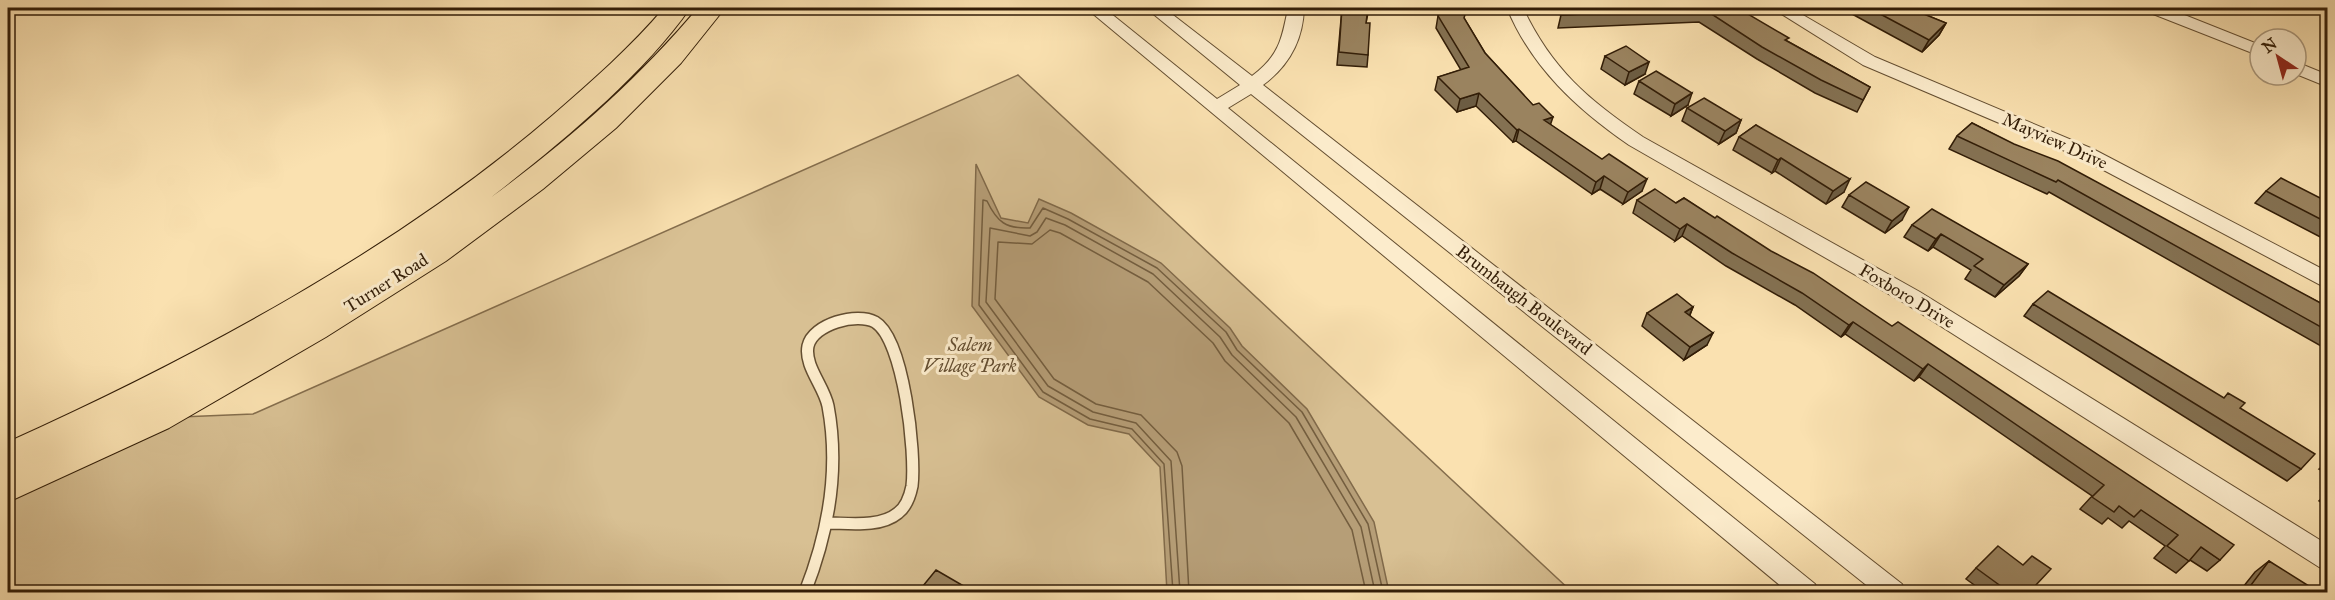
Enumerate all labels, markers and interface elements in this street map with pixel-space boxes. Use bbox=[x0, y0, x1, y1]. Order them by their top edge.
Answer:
north arrow bbox=[2248, 27, 2308, 87]
text: N bbox=[2258, 33, 2281, 57]
street label: Mayview Drive bbox=[1999, 108, 2111, 174]
street label: Brumbaugh Boulevard bbox=[1451, 240, 1596, 361]
street label: Turner Road bbox=[340, 249, 432, 317]
street label: Foxboro Drive bbox=[1855, 259, 1959, 333]
park label: Salem Village Park bbox=[923, 334, 1017, 377]

